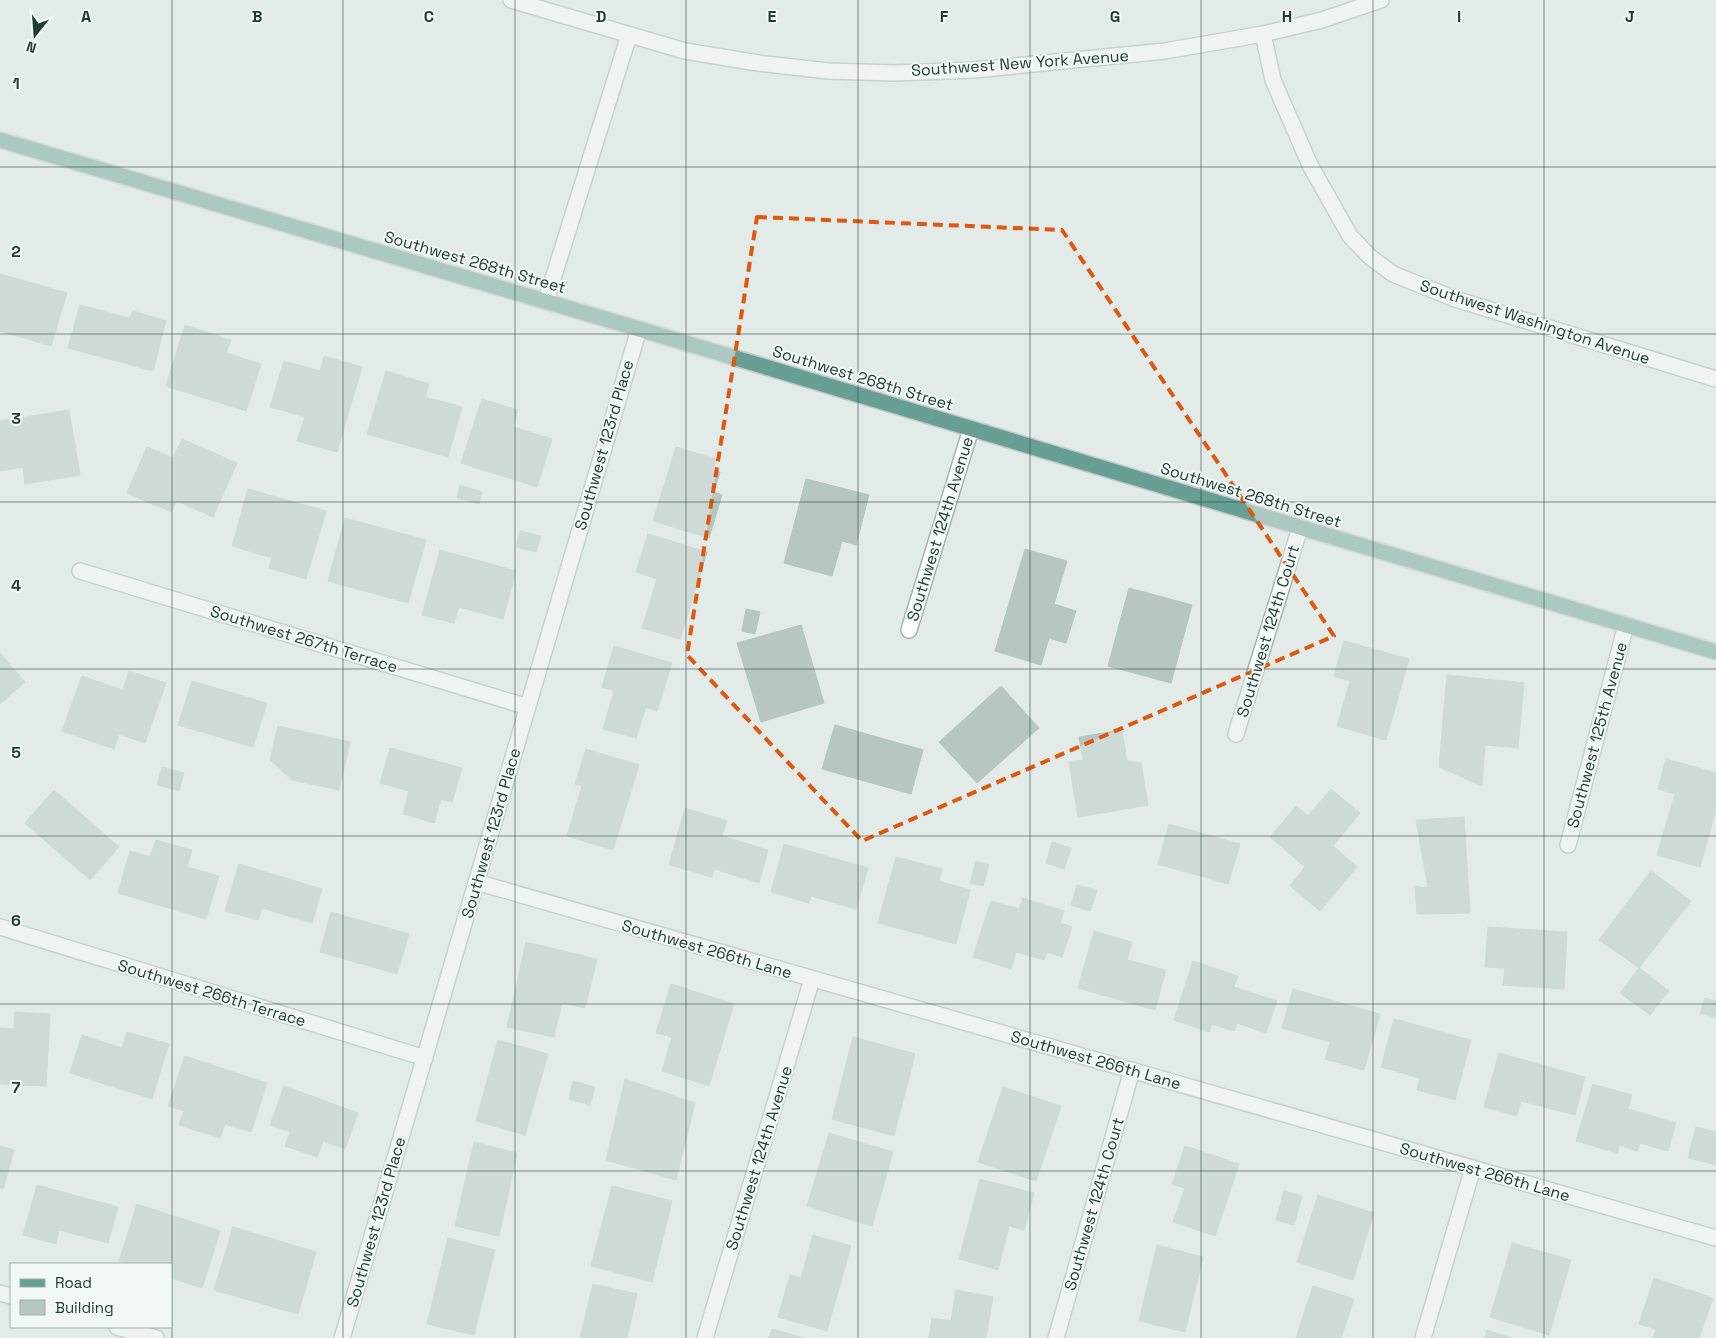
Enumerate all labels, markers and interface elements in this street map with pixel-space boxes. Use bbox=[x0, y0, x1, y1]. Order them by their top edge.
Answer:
text: A bbox=[81, 6, 91, 27]
text: B bbox=[252, 6, 262, 27]
text: C bbox=[424, 6, 434, 27]
text: D bbox=[596, 6, 606, 27]
text: E bbox=[768, 6, 777, 27]
text: F bbox=[940, 6, 949, 27]
text: G bbox=[1110, 6, 1120, 27]
text: H bbox=[1282, 6, 1292, 27]
text: I bbox=[1457, 6, 1461, 27]
text: J bbox=[1625, 6, 1635, 27]
north arrow bbox=[10, 10, 60, 60]
text: N bbox=[24, 37, 38, 57]
street label: Southwest New York Avenue bbox=[910, 45, 1130, 81]
text: 1 bbox=[12, 73, 20, 94]
street label: Southwest 268th Street bbox=[382, 226, 568, 298]
text: 2 bbox=[11, 241, 21, 262]
street label: Southwest Washington Avenue bbox=[1417, 275, 1653, 369]
street label: Southwest 268th Street bbox=[770, 340, 956, 416]
street label: Southwest 123rd Place bbox=[570, 357, 638, 533]
text: 3 bbox=[11, 408, 21, 429]
street label: Southwest 124th Avenue bbox=[902, 434, 978, 624]
street label: Southwest 268th Street bbox=[1158, 457, 1344, 533]
street label: Southwest 124th Court bbox=[1232, 542, 1304, 720]
text: 4 bbox=[11, 575, 21, 596]
street label: Southwest 267th Terrace bbox=[208, 601, 400, 677]
street label: Southwest 125th Avenue bbox=[1562, 640, 1632, 830]
text: 5 bbox=[11, 742, 21, 763]
street label: Southwest 123rd Place bbox=[457, 745, 525, 921]
text: 6 bbox=[11, 910, 21, 931]
street label: Southwest 266th Lane bbox=[619, 915, 795, 983]
street label: Southwest 266th Terrace bbox=[115, 954, 309, 1032]
street label: Southwest 266th Lane bbox=[1008, 1026, 1184, 1094]
street label: Southwest 124th Avenue bbox=[721, 1063, 797, 1253]
text: 7 bbox=[12, 1077, 21, 1098]
street label: Southwest 124th Court bbox=[1059, 1115, 1129, 1293]
street label: Southwest 123rd Place bbox=[342, 1134, 410, 1310]
street label: Southwest 266th Lane bbox=[1397, 1138, 1573, 1206]
legend bbox=[10, 1263, 172, 1328]
text: Road bbox=[55, 1273, 92, 1292]
text: Building bbox=[55, 1298, 114, 1317]

